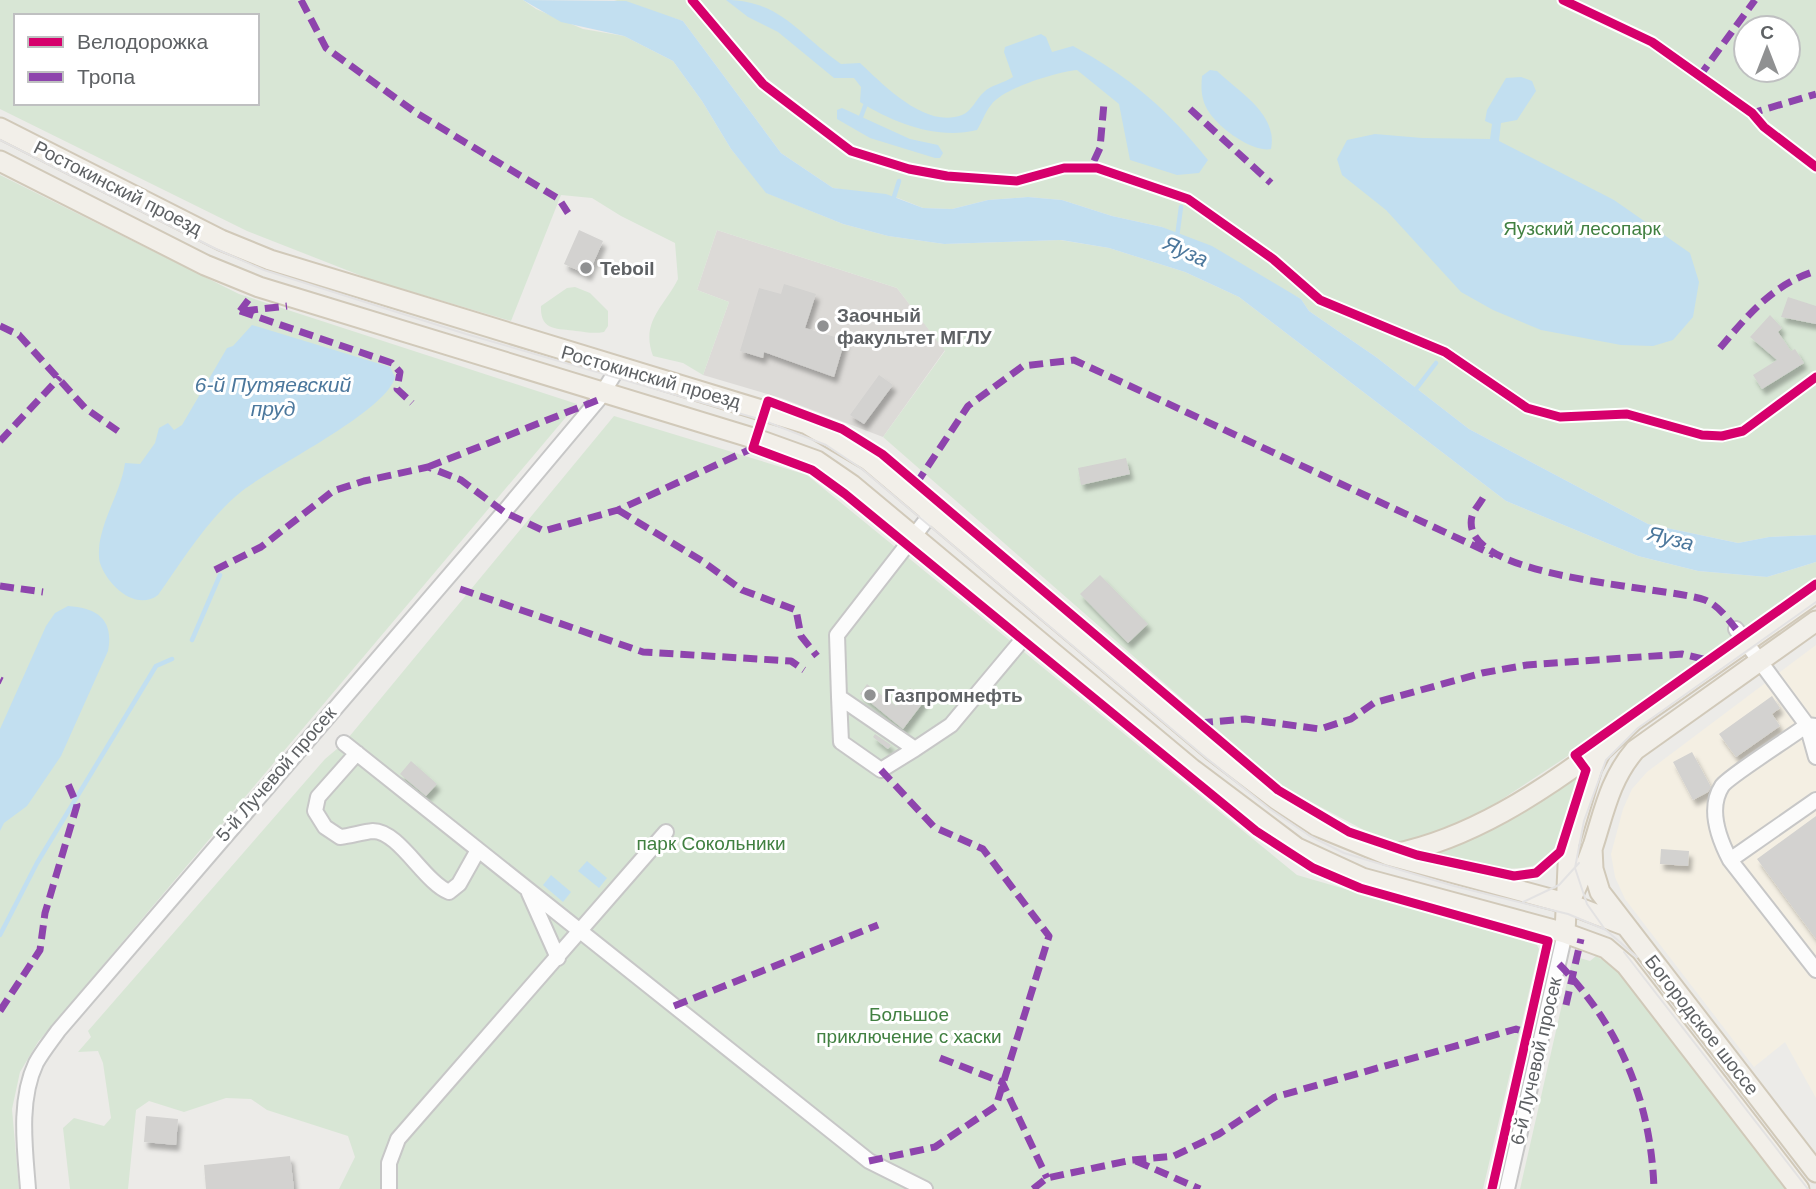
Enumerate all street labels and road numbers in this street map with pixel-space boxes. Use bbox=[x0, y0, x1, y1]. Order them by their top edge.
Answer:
street label: Ростокинский проезд bbox=[31, 137, 205, 239]
street label: Ростокинский проезд bbox=[559, 341, 743, 413]
street label: 5-й Лучевой просек bbox=[212, 702, 341, 846]
street label: Богородское шоссе bbox=[1641, 951, 1763, 1099]
street label: 6-й Лучевой просек bbox=[1506, 974, 1566, 1147]

